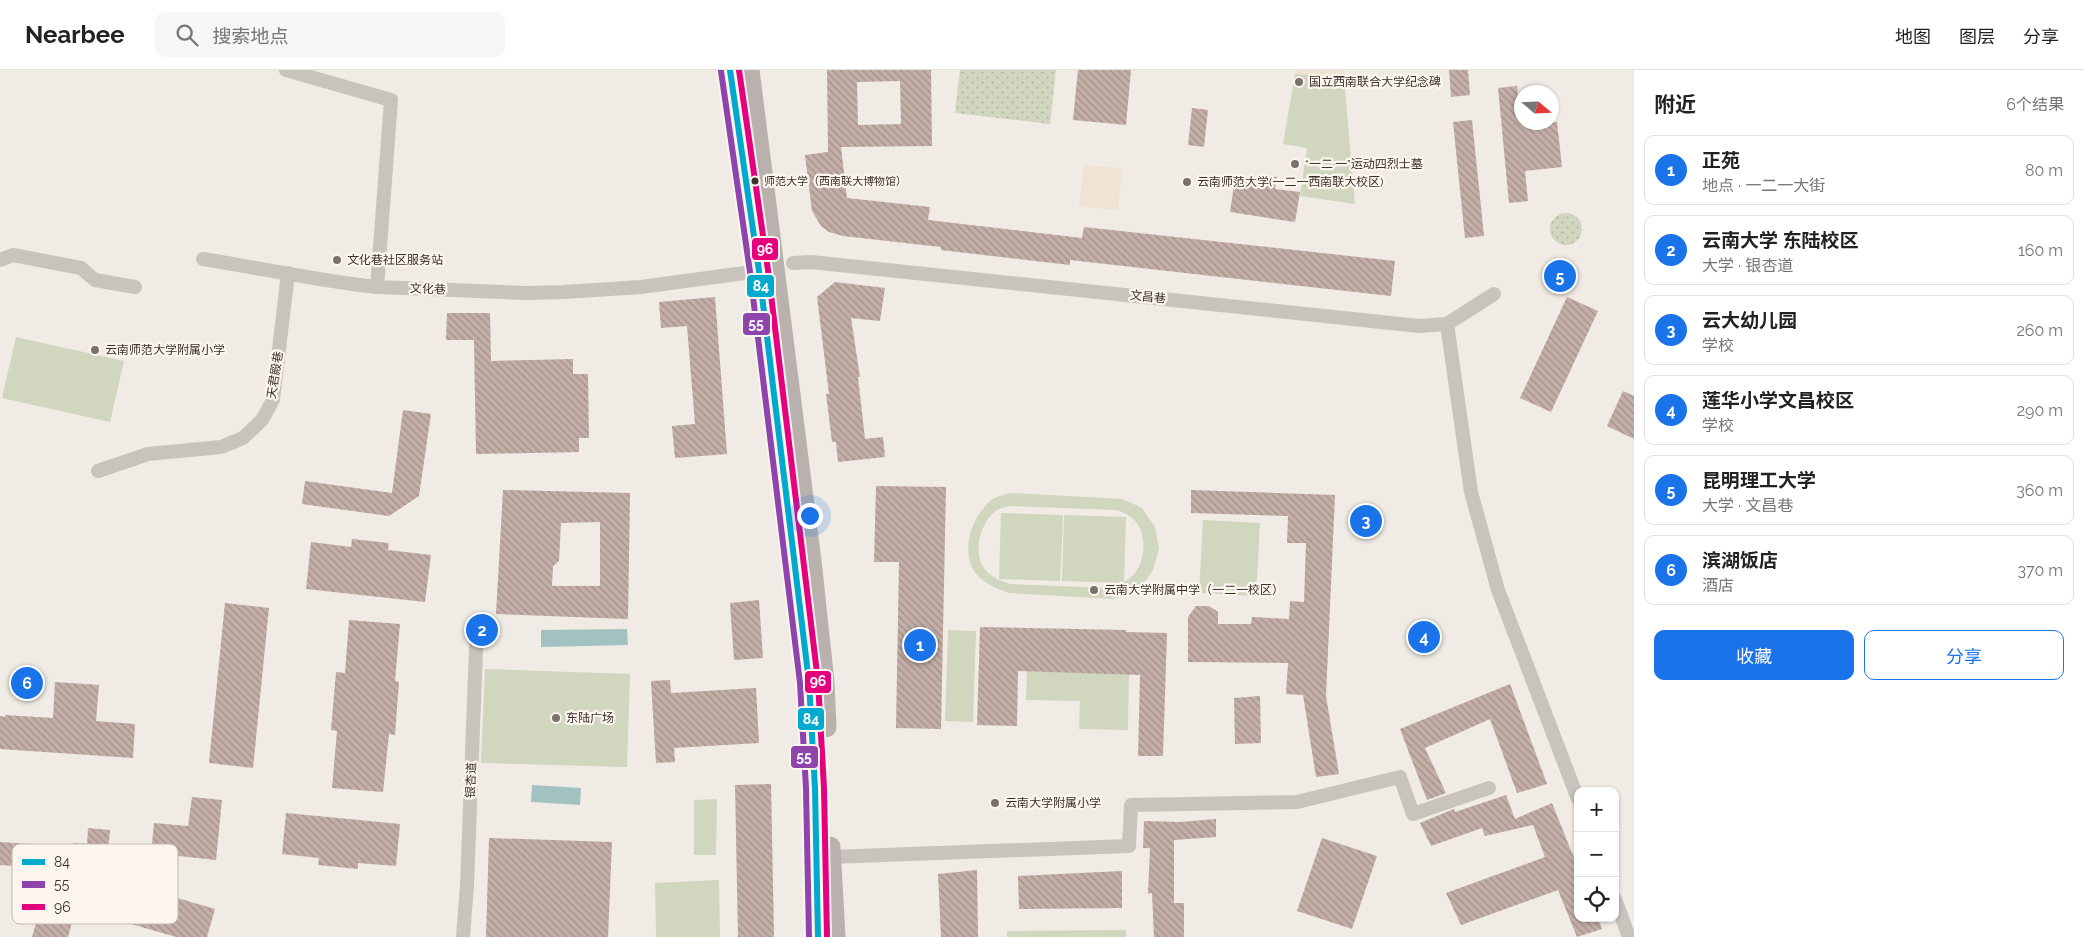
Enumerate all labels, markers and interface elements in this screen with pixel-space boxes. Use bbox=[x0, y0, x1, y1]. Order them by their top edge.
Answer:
search box bbox=[155, 12, 505, 57]
text: Nearbee bbox=[25, 20, 125, 49]
icon: search bbox=[173, 21, 201, 49]
text: 搜索地点 bbox=[213, 25, 289, 47]
text: 地图 bbox=[1895, 26, 1931, 47]
text: 图层 bbox=[1959, 26, 1995, 47]
text: 分享 bbox=[2023, 26, 2059, 47]
place label: 国立西南联合大学纪念碑 bbox=[1309, 75, 1441, 89]
marker: 国立西南联合大学纪念碑 bbox=[1293, 76, 1305, 88]
north arrow bbox=[1514, 85, 1559, 130]
text: 附近 bbox=[1654, 92, 1696, 117]
text: 6个结果 bbox=[2006, 95, 2064, 114]
text: 正苑 bbox=[1702, 149, 1740, 171]
place label: “一二·一”运动四烈士墓 bbox=[1305, 157, 1423, 171]
marker: “一二·一”运动四烈士墓 bbox=[1289, 158, 1301, 170]
text: 1 bbox=[1667, 161, 1675, 180]
text: 80 m bbox=[2025, 161, 2063, 180]
place label: 师范大学（西南联大博物馆） bbox=[764, 175, 907, 188]
place label: 云南师范大学(一二一西南联大校区) bbox=[1197, 175, 1383, 189]
marker: 师范大学（西南联大博物馆） bbox=[750, 176, 760, 186]
marker: 云南师范大学(一二一西南联大校区) bbox=[1181, 176, 1193, 188]
text: 地点 · 一二一大街 bbox=[1702, 176, 1825, 195]
text: 云南大学 东陆校区 bbox=[1702, 229, 1859, 251]
line badge: 96 bbox=[751, 237, 779, 261]
text: 96 bbox=[757, 241, 773, 257]
text: 2 bbox=[1666, 241, 1676, 260]
text: 160 m bbox=[2018, 241, 2063, 260]
place label: 文化巷社区服务站 bbox=[347, 253, 443, 267]
marker: 文化巷社区服务站 bbox=[331, 254, 343, 266]
text: 大学 · 银杏道 bbox=[1702, 256, 1793, 275]
pin: 5 bbox=[1544, 257, 1576, 295]
line badge: 84 bbox=[746, 274, 775, 298]
text: 84 bbox=[753, 278, 769, 294]
street label: 文化巷 bbox=[410, 281, 446, 297]
street label: 文昌巷 bbox=[1129, 288, 1167, 306]
text: 云大幼儿园 bbox=[1702, 309, 1797, 331]
line badge: 55 bbox=[742, 312, 771, 336]
text: 55 bbox=[748, 316, 764, 332]
text: 3 bbox=[1667, 321, 1675, 340]
text: 260 m bbox=[2016, 321, 2063, 340]
text: 学校 bbox=[1702, 336, 1734, 355]
place label: 云南师范大学附属小学 bbox=[105, 343, 225, 357]
marker: 云南师范大学附属小学 bbox=[89, 344, 101, 356]
street label: 天君殿巷 bbox=[264, 350, 286, 400]
text: 莲华小学文昌校区 bbox=[1702, 389, 1854, 411]
text: 4 bbox=[1666, 401, 1676, 420]
text: 290 m bbox=[2017, 401, 2063, 420]
text: 学校 bbox=[1702, 416, 1734, 435]
text: 昆明理工大学 bbox=[1702, 469, 1816, 491]
text: 5 bbox=[1667, 481, 1675, 500]
text: 360 m bbox=[2016, 481, 2063, 500]
text: 大学 · 文昌巷 bbox=[1702, 496, 1793, 515]
pin: 3 bbox=[1350, 502, 1382, 540]
your location bbox=[797, 503, 823, 529]
text: 滨湖饭店 bbox=[1702, 549, 1778, 571]
text: 6 bbox=[1666, 561, 1676, 580]
text: 370 m bbox=[2017, 561, 2063, 580]
text: 酒店 bbox=[1702, 576, 1734, 595]
place label: 云南大学附属中学（一二一校区） bbox=[1104, 583, 1284, 597]
marker: 云南大学附属中学（一二一校区） bbox=[1088, 584, 1100, 596]
pin: 2 bbox=[466, 611, 498, 649]
pin: 4 bbox=[1408, 618, 1440, 656]
pin: 1 bbox=[904, 626, 936, 664]
button: 收藏 bbox=[1654, 630, 1854, 680]
button: 分享 bbox=[1864, 630, 2064, 680]
pin: 6 bbox=[11, 664, 43, 702]
line badge: 96 bbox=[804, 670, 832, 694]
text: 96 bbox=[810, 673, 826, 689]
line badge: 84 bbox=[797, 707, 825, 731]
place label: 东陆广场 bbox=[566, 711, 614, 725]
text: 84 bbox=[803, 711, 819, 727]
marker: 东陆广场 bbox=[550, 712, 562, 724]
line badge: 55 bbox=[790, 745, 819, 769]
text: 55 bbox=[796, 749, 812, 765]
street label: 银杏道 bbox=[463, 762, 479, 798]
map controls bbox=[1574, 787, 1619, 922]
button: + bbox=[1574, 787, 1619, 832]
place label: 云南大学附属小学 bbox=[1005, 796, 1101, 810]
marker: 云南大学附属小学 bbox=[989, 797, 1001, 809]
button: − bbox=[1574, 832, 1619, 877]
legend bbox=[12, 844, 178, 924]
text: 84 bbox=[54, 854, 70, 870]
text: 55 bbox=[54, 876, 70, 892]
button: locate bbox=[1574, 877, 1619, 922]
text: 96 bbox=[54, 899, 71, 915]

